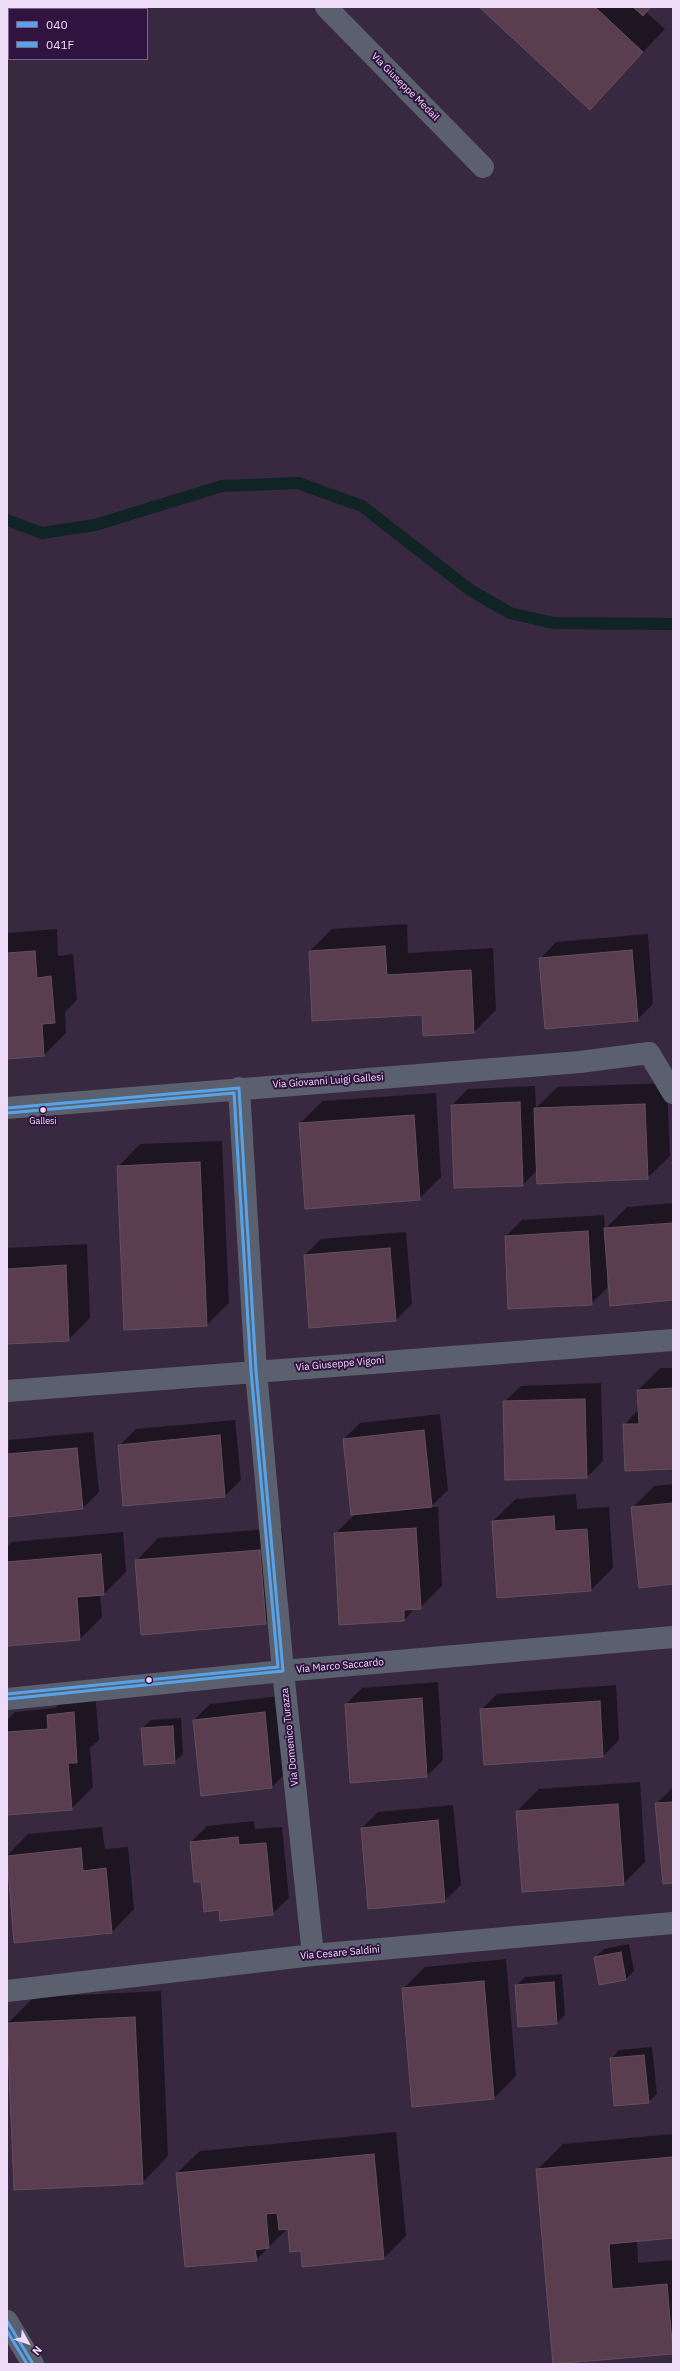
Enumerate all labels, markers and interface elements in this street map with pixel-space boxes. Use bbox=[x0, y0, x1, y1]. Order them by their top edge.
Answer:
legend bbox=[8, 8, 148, 60]
text: 040 bbox=[46, 17, 68, 32]
text: 041F bbox=[46, 37, 74, 52]
street label: Via Giuseppe Medail bbox=[369, 51, 441, 123]
street label: Via Giovanni Luigi Gallesi bbox=[272, 1071, 384, 1091]
marker: Gallesi bbox=[38, 1105, 48, 1115]
place label: Gallesi bbox=[29, 1116, 57, 1126]
street label: Via Giuseppe Vigoni bbox=[295, 1354, 385, 1374]
street label: Via Marco Saccardo bbox=[296, 1656, 384, 1676]
unlabelled marker bbox=[144, 1675, 154, 1685]
street label: Via Domenico Turazza bbox=[279, 1687, 301, 1787]
street label: Via Cesare Saldini bbox=[300, 1944, 380, 1962]
north arrow bbox=[8, 2323, 48, 2363]
text: N bbox=[29, 2343, 45, 2358]

